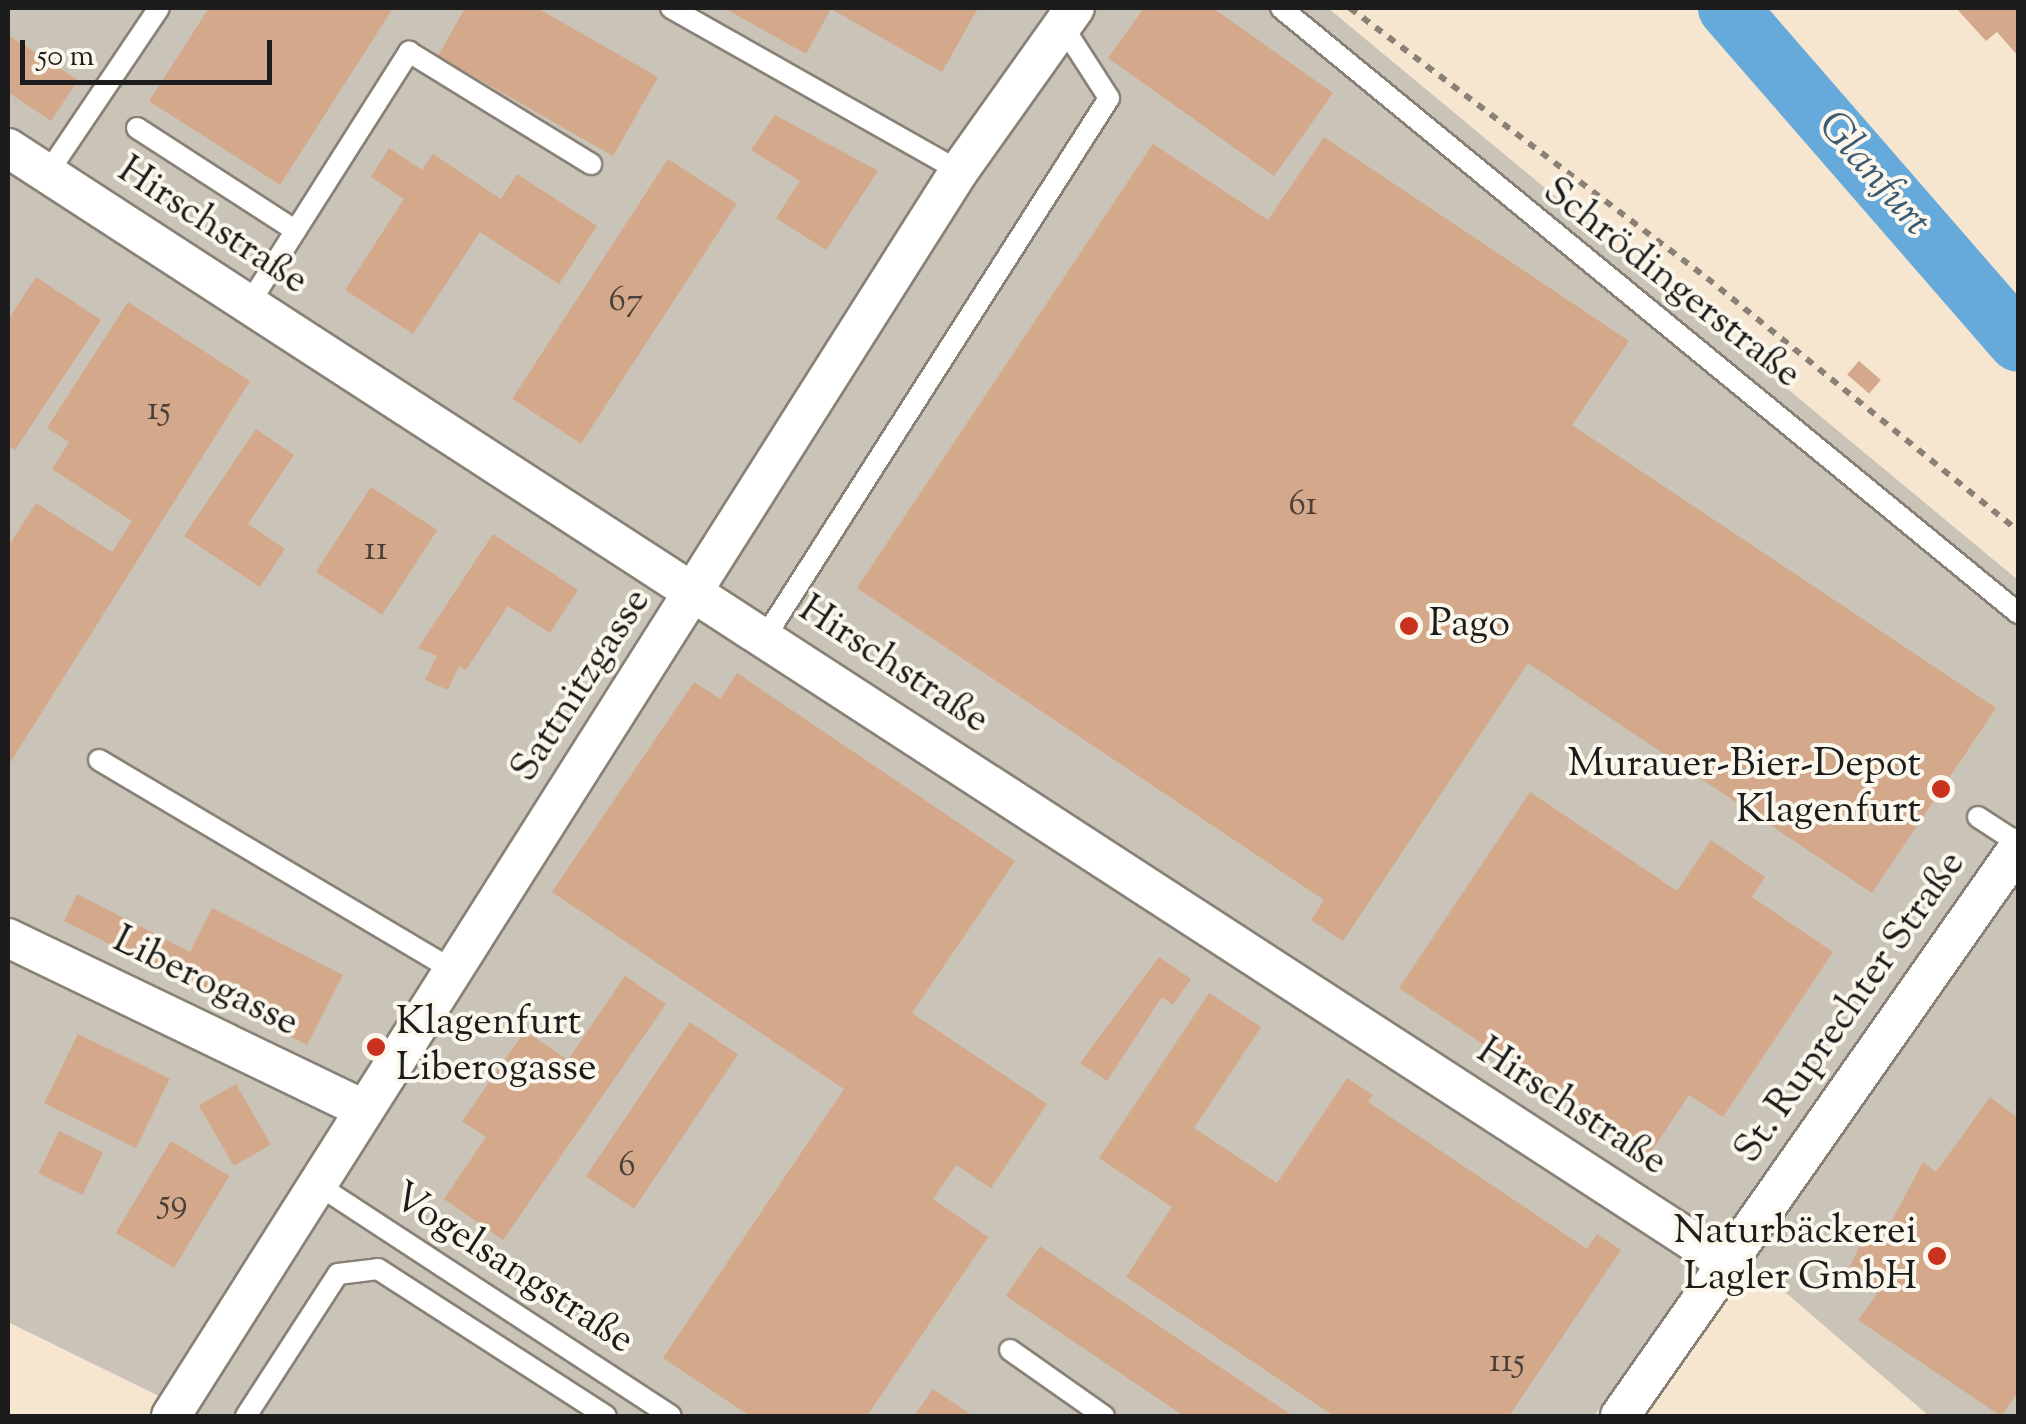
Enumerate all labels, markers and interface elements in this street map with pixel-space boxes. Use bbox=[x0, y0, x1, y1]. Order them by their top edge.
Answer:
scale bar bbox=[25, 20, 278, 82]
text: 50 m bbox=[37, 36, 94, 79]
water label: Glanfurt bbox=[1805, 103, 1941, 247]
street label: Hirschstraße bbox=[108, 148, 316, 306]
street label: Schrödingerstraße bbox=[1532, 168, 1810, 400]
house number: 67 bbox=[609, 281, 643, 323]
house number: 15 bbox=[147, 390, 171, 432]
house number: 61 bbox=[1289, 485, 1317, 527]
house number: 11 bbox=[364, 530, 388, 572]
street label: Sattnitzgasse bbox=[502, 580, 662, 792]
street label: Hirschstraße bbox=[789, 587, 997, 745]
place label: Pago bbox=[1429, 602, 1510, 650]
marker: Pago bbox=[1398, 615, 1420, 637]
place label: Murauer-Bier-Depot Klagenfurt bbox=[1568, 742, 1921, 836]
marker: Murauer-Bier-Depot Klagenfurt bbox=[1930, 778, 1952, 800]
street label: St. Ruprechter Straße bbox=[1725, 843, 1977, 1173]
street label: Liberogasse bbox=[104, 917, 306, 1049]
place label: Klagenfurt Liberogasse bbox=[396, 1000, 597, 1094]
street label: Hirschstraße bbox=[1467, 1029, 1675, 1187]
marker: Klagenfurt Liberogasse bbox=[365, 1036, 387, 1058]
house number: 6 bbox=[618, 1146, 636, 1188]
street label: Vogelsangstraße bbox=[382, 1174, 642, 1366]
house number: 59 bbox=[159, 1183, 187, 1225]
place label: Naturbäckerei Lagler GmbH bbox=[1674, 1209, 1917, 1303]
marker: Naturbäckerei Lagler GmbH bbox=[1926, 1245, 1948, 1267]
house number: 115 bbox=[1489, 1342, 1525, 1384]

